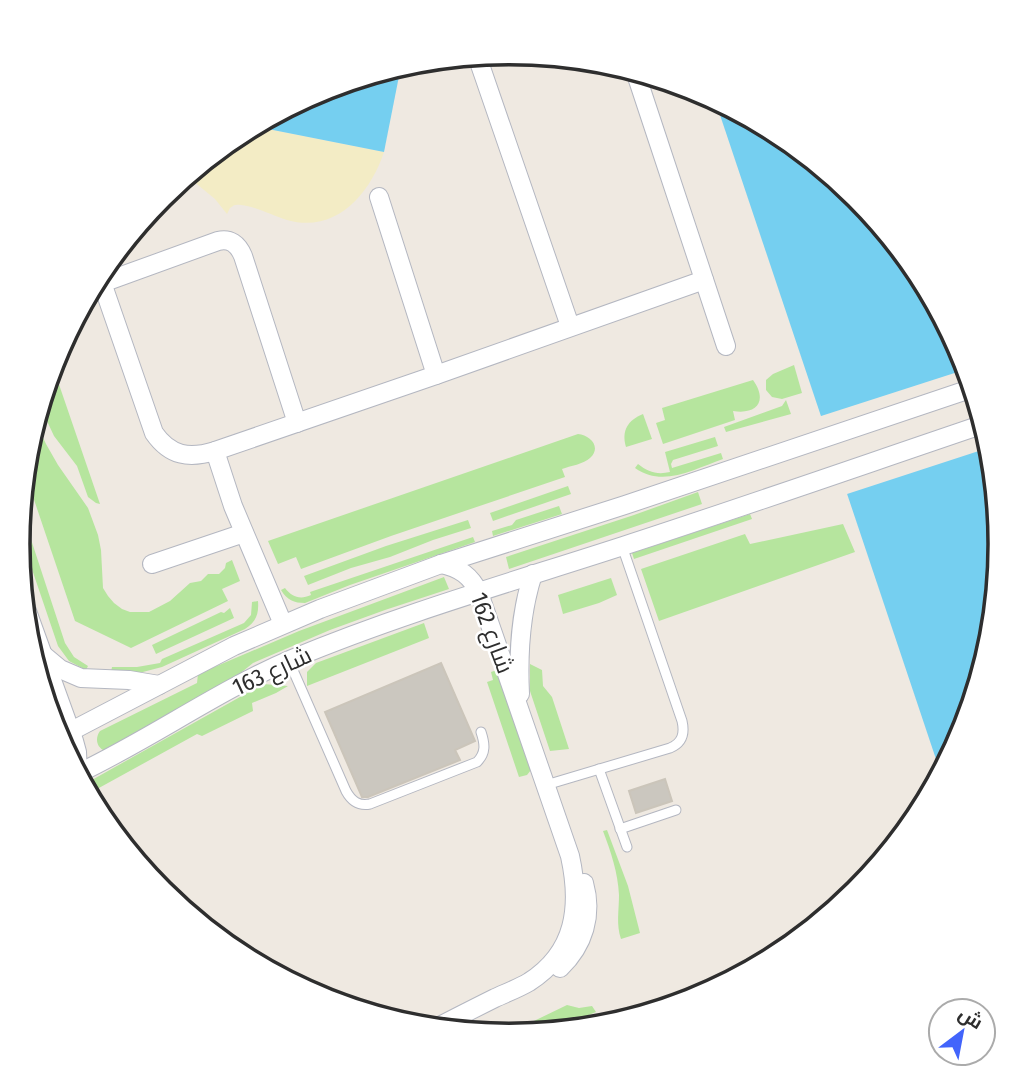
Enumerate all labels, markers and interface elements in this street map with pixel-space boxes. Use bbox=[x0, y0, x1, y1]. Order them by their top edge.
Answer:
street label: شارع 162 bbox=[463, 589, 519, 678]
street label: شارع 163 bbox=[228, 641, 317, 703]
north arrow bbox=[927, 997, 997, 1067]
text: ش bbox=[954, 1002, 987, 1034]

